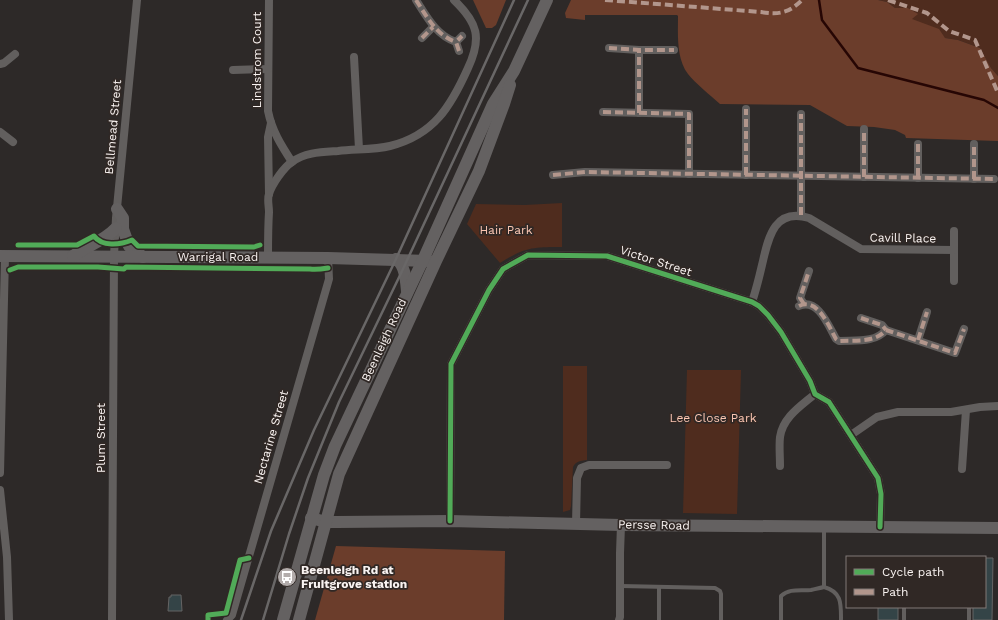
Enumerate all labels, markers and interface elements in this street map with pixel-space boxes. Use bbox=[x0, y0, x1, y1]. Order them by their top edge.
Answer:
street label: Lindstrom Court bbox=[250, 12, 264, 108]
street label: Bellmead Street bbox=[102, 79, 124, 175]
park label: Hair Park bbox=[479, 223, 533, 237]
street label: Cavill Place bbox=[870, 230, 937, 246]
street label: Victor Street bbox=[618, 243, 694, 279]
street label: Warrigal Road bbox=[178, 250, 258, 264]
street label: Beenleigh Road bbox=[359, 296, 409, 384]
street label: Nectarine Street bbox=[251, 389, 291, 485]
street label: Plum Street bbox=[94, 403, 108, 473]
park label: Lee Close Park bbox=[669, 411, 757, 425]
street label: Persse Road bbox=[618, 517, 690, 533]
legend bbox=[846, 556, 986, 608]
place label: Beenleigh Rd at Fruitgrove station bbox=[301, 563, 407, 591]
text: Cycle path bbox=[882, 565, 944, 579]
bus stop icon: Beenleigh Rd at Fruitgrove station bbox=[276, 566, 298, 588]
text: Path bbox=[882, 585, 908, 599]

